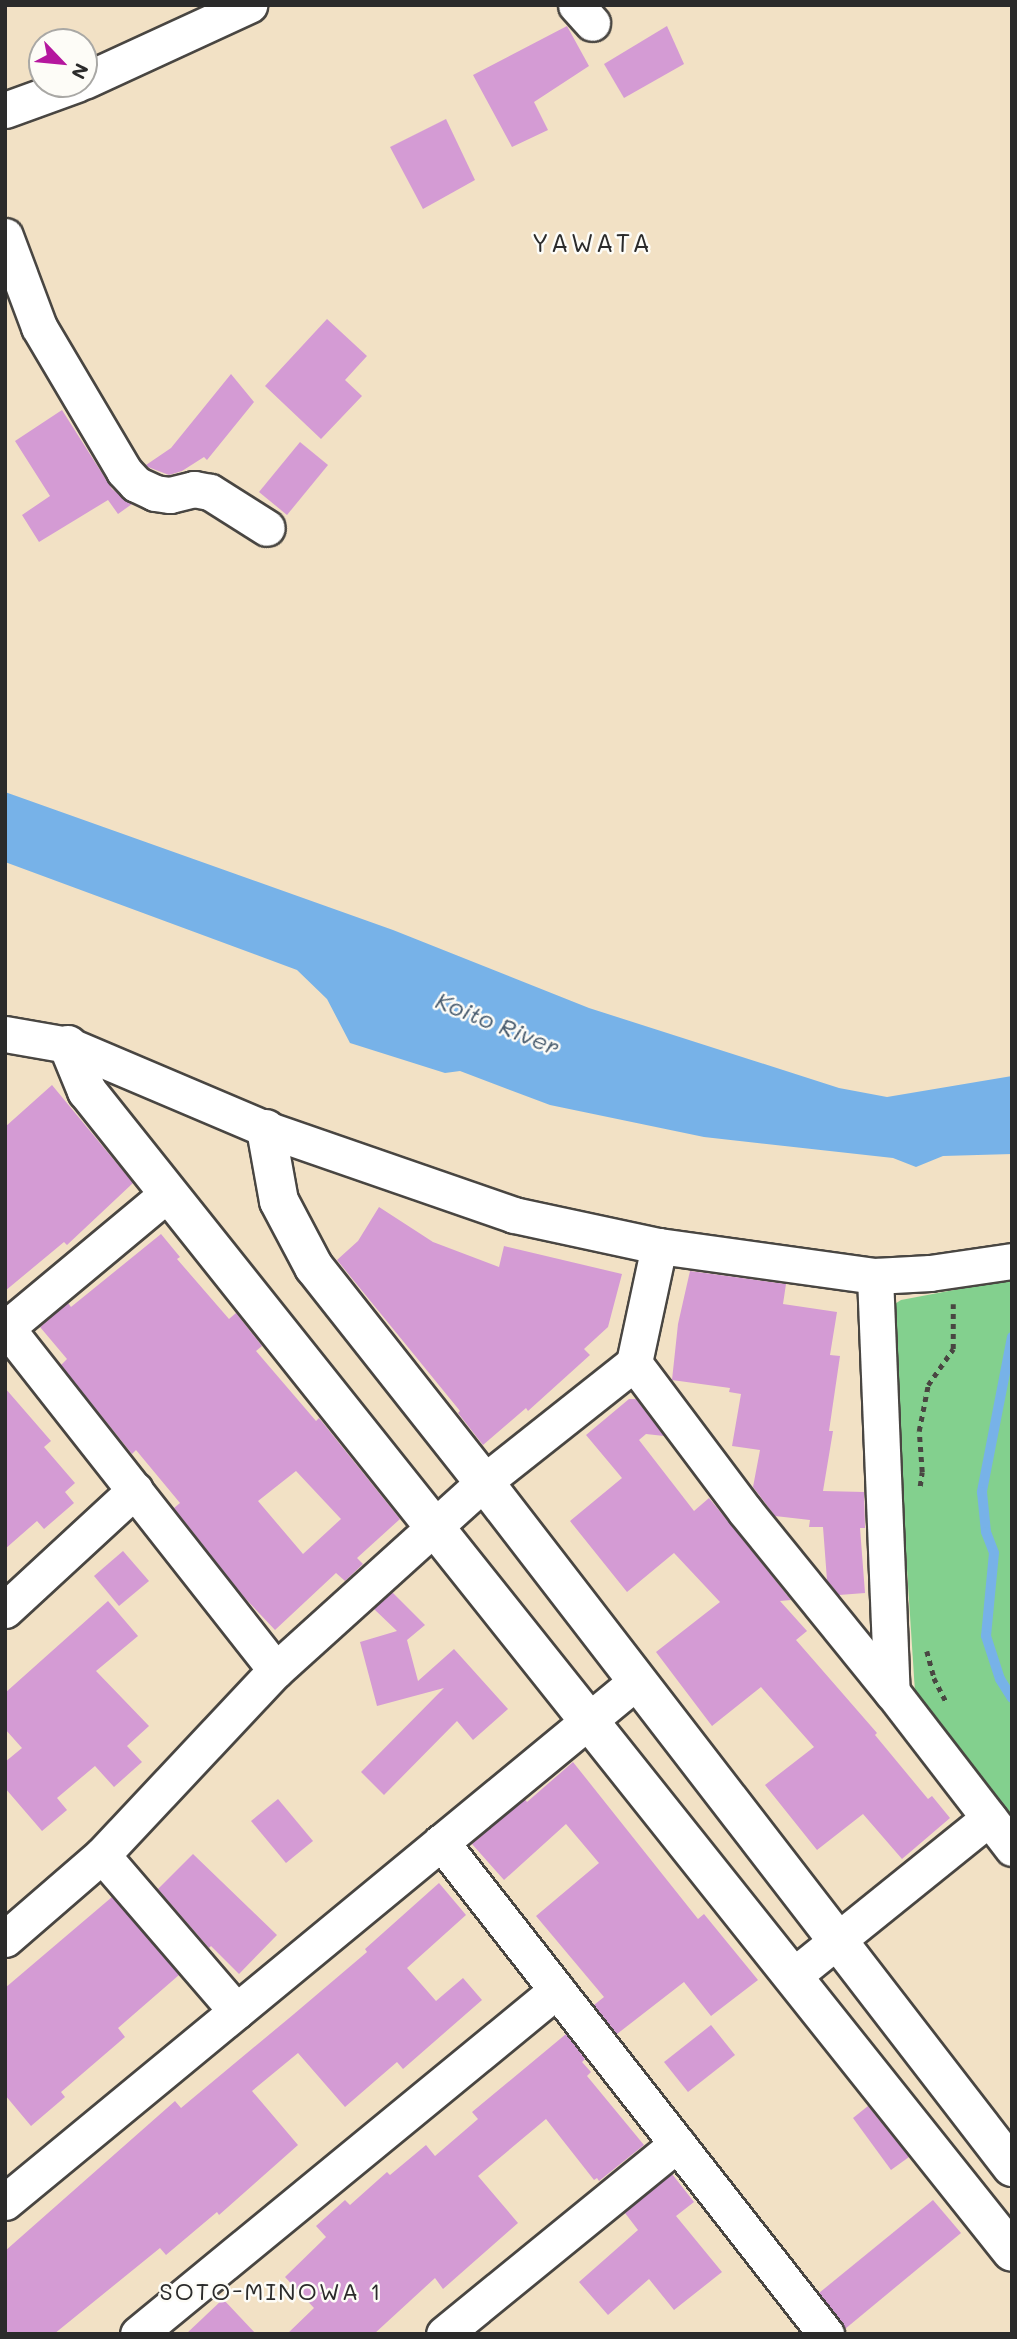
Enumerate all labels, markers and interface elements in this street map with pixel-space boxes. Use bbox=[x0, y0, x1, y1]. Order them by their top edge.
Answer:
north arrow bbox=[28, 28, 98, 98]
text: N bbox=[66, 60, 95, 84]
district label: YAWATA bbox=[533, 227, 651, 259]
water label: Koito River bbox=[432, 985, 564, 1061]
district label: SOTO-MINOWA 1 bbox=[161, 2277, 381, 2305]

